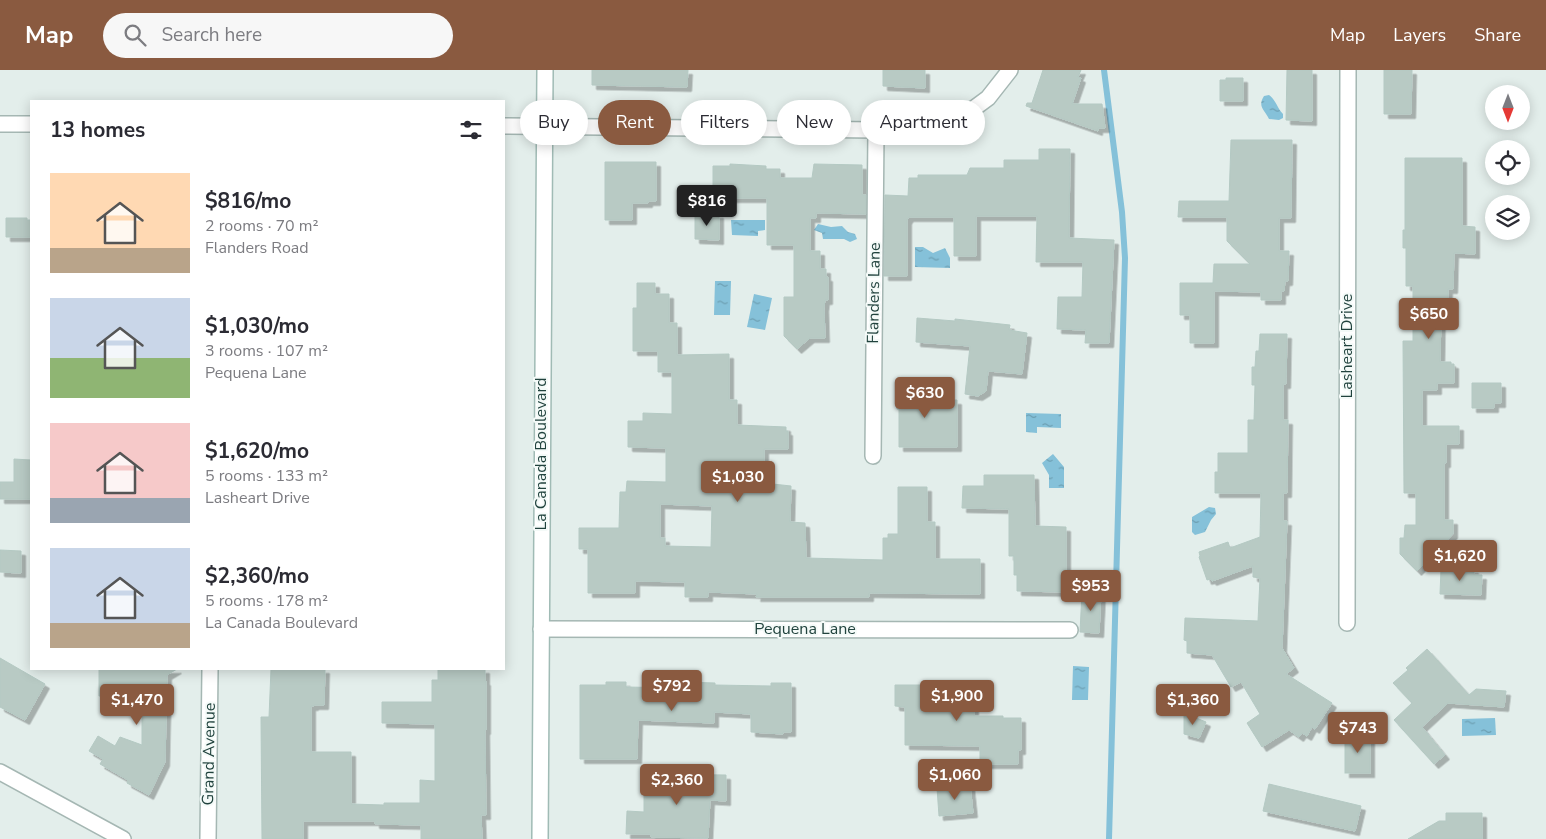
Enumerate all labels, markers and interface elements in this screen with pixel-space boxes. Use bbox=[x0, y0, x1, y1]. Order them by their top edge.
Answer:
search box bbox=[103, 13, 453, 58]
text: Map bbox=[25, 19, 73, 51]
icon: search bbox=[121, 21, 149, 49]
text: Search here bbox=[161, 22, 262, 48]
text: Map bbox=[1330, 23, 1365, 47]
text: Layers bbox=[1393, 23, 1446, 47]
text: Share bbox=[1474, 23, 1521, 47]
north arrow bbox=[1485, 85, 1530, 130]
map controls bbox=[1485, 85, 1530, 240]
chip: Buy bbox=[520, 100, 588, 145]
chip: Rent bbox=[598, 100, 671, 145]
chip: Filters bbox=[681, 100, 767, 145]
chip: New bbox=[777, 100, 851, 145]
chip: Apartment bbox=[861, 100, 985, 145]
text: 13 homes bbox=[50, 116, 145, 144]
icon: filters bbox=[457, 116, 485, 144]
button: locate bbox=[1485, 140, 1530, 185]
pin: $816 bbox=[677, 184, 737, 227]
text: $816/mo bbox=[205, 187, 291, 215]
text: $816 bbox=[688, 190, 726, 212]
icon: home bbox=[90, 193, 150, 253]
button: layers bbox=[1485, 195, 1530, 240]
text: 2 rooms · 70 m² bbox=[205, 215, 318, 237]
text: Flanders Road bbox=[205, 237, 309, 259]
street label: Flanders Lane bbox=[862, 242, 886, 344]
street label: Lasheart Drive bbox=[1336, 294, 1358, 398]
pin: $650 bbox=[1399, 298, 1459, 340]
text: $650 bbox=[1410, 303, 1448, 325]
text: $1,030/mo bbox=[205, 312, 309, 340]
icon: home bbox=[90, 318, 150, 378]
text: 3 rooms · 107 m² bbox=[205, 340, 328, 362]
text: Pequena Lane bbox=[205, 362, 307, 384]
pin: $630 bbox=[895, 376, 955, 419]
street label: La Canada Boulevard bbox=[530, 377, 552, 531]
text: $630 bbox=[906, 382, 944, 404]
text: $1,620/mo bbox=[205, 437, 309, 465]
icon: home bbox=[90, 443, 150, 503]
pin: $1,030 bbox=[697, 460, 779, 503]
text: 5 rooms · 133 m² bbox=[205, 465, 328, 487]
text: $1,030 bbox=[712, 466, 764, 488]
text: Lasheart Drive bbox=[205, 487, 310, 509]
pin: $1,620 bbox=[1419, 540, 1501, 582]
text: $1,620 bbox=[1434, 545, 1486, 567]
text: $2,360/mo bbox=[205, 562, 309, 590]
icon: home bbox=[90, 568, 150, 628]
pin: $953 bbox=[1061, 570, 1121, 612]
text: $953 bbox=[1072, 575, 1110, 597]
text: 5 rooms · 178 m² bbox=[205, 590, 328, 612]
text: La Canada Boulevard bbox=[205, 612, 358, 634]
street label: Pequena Lane bbox=[754, 618, 856, 640]
pin: $792 bbox=[642, 670, 702, 712]
text: $792 bbox=[653, 675, 691, 697]
pin: $1,900 bbox=[916, 680, 998, 722]
pin: $1,470 bbox=[96, 684, 178, 726]
pin: $1,360 bbox=[1152, 684, 1234, 726]
text: $1,900 bbox=[931, 685, 983, 707]
text: $1,470 bbox=[111, 689, 163, 711]
text: $1,360 bbox=[1167, 689, 1219, 711]
street label: Grand Avenue bbox=[197, 702, 221, 806]
pin: $743 bbox=[1328, 712, 1388, 754]
text: $743 bbox=[1339, 717, 1377, 739]
pin: $1,060 bbox=[914, 758, 996, 801]
pin: $2,360 bbox=[636, 764, 718, 806]
text: $1,060 bbox=[929, 764, 981, 786]
text: $2,360 bbox=[651, 769, 703, 791]

